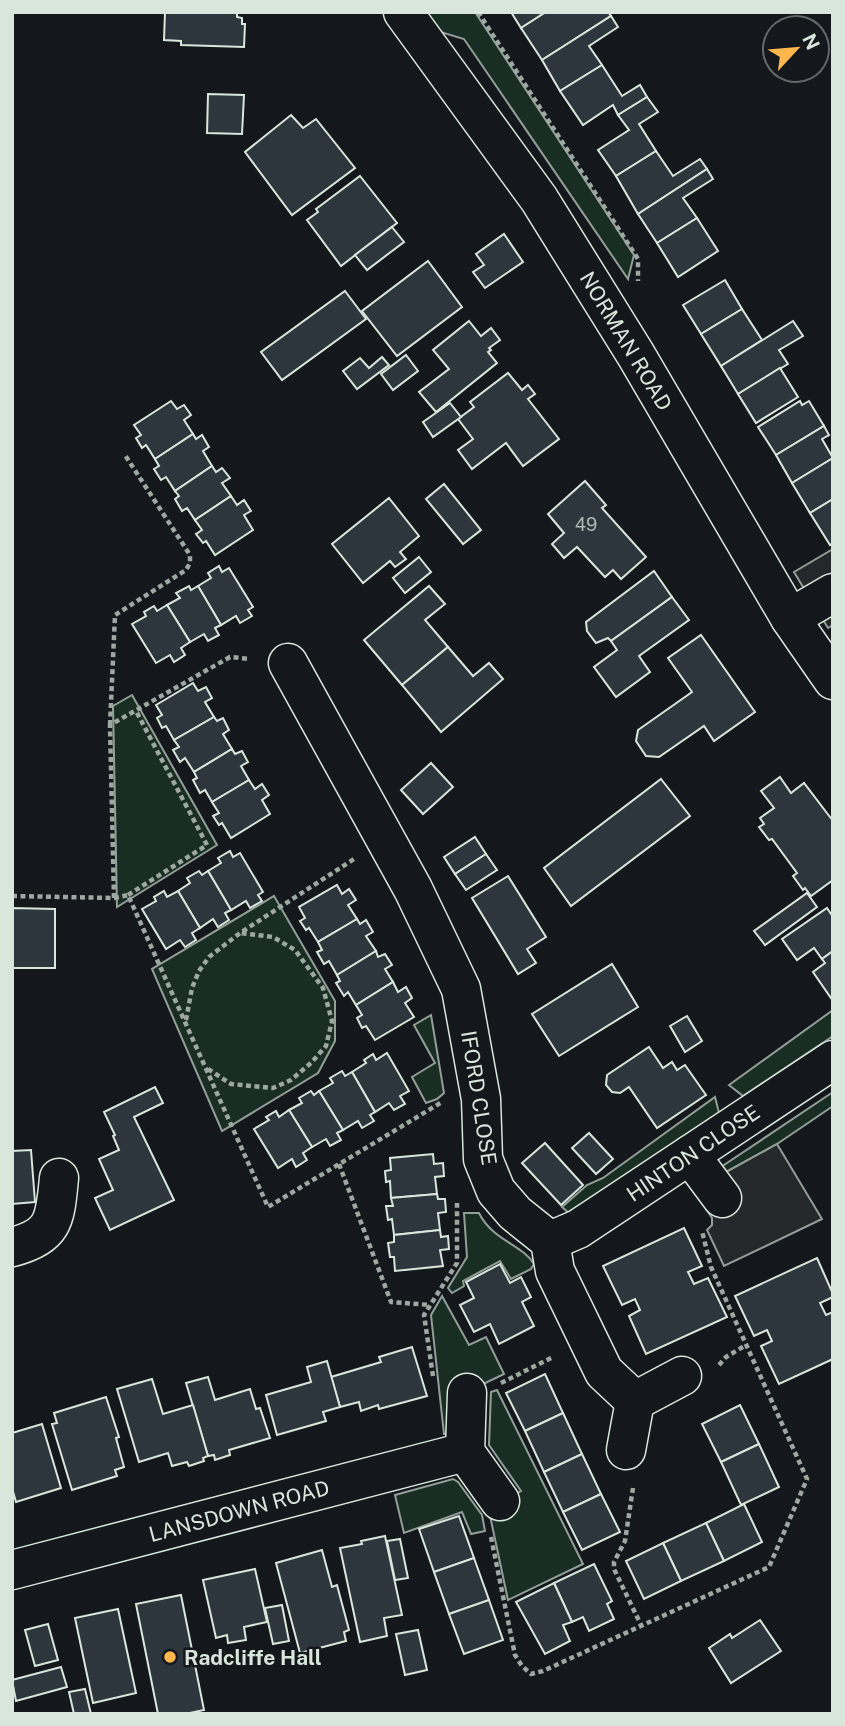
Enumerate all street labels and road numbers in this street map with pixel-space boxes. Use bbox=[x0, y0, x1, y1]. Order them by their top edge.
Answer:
street label: NORMAN ROAD bbox=[575, 267, 677, 415]
street label: IFORD CLOSE bbox=[456, 1029, 502, 1167]
street label: HINTON CLOSE bbox=[622, 1099, 764, 1207]
street label: LANSDOWN ROAD bbox=[146, 1475, 332, 1547]

